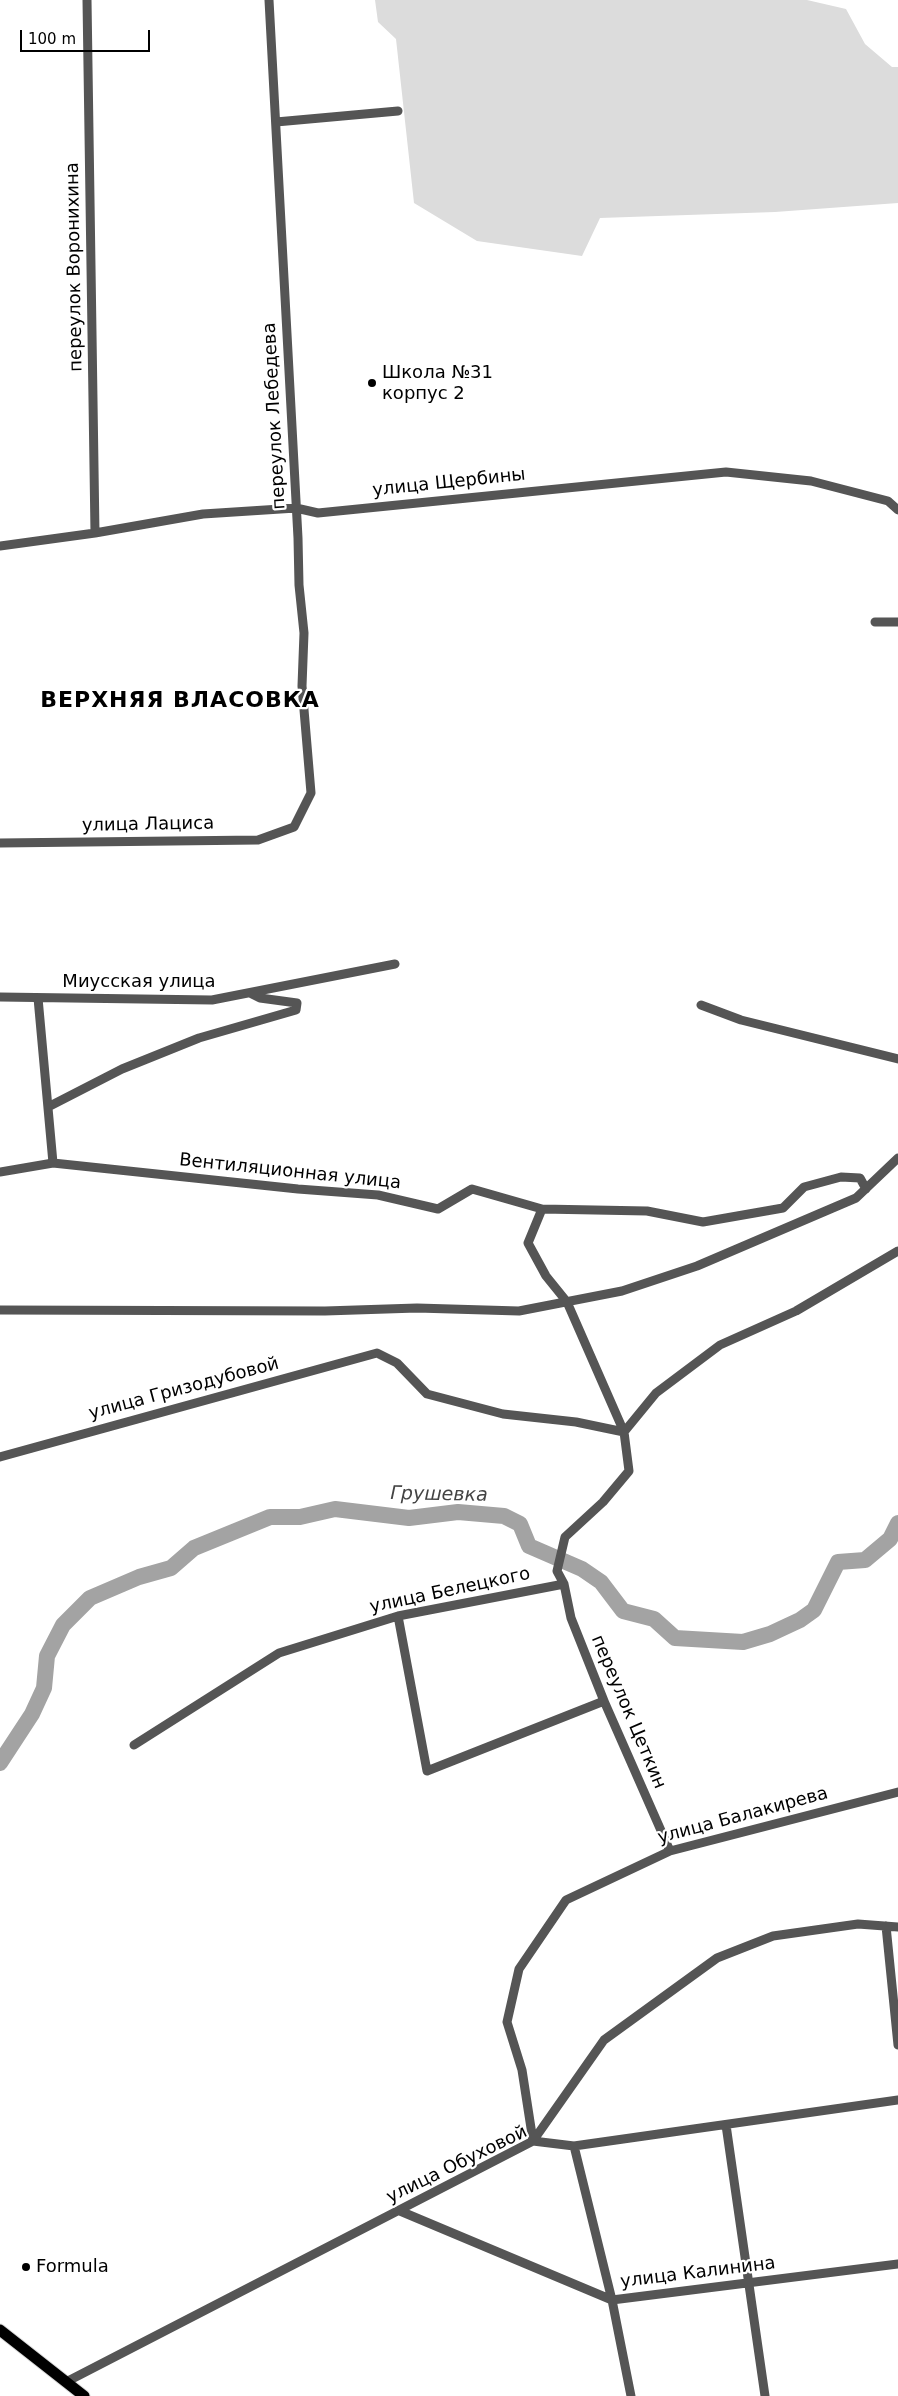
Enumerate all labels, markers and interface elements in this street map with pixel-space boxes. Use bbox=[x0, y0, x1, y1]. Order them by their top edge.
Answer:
scale bar bbox=[22, 20, 152, 52]
text: 100 m bbox=[28, 30, 76, 48]
street label: переулок Воронихина bbox=[62, 162, 88, 372]
street label: переулок Лебедева bbox=[259, 322, 291, 510]
place label: Школа №31 корпус 2 bbox=[382, 362, 493, 404]
marker: Школа №31 корпус 2 bbox=[366, 377, 378, 389]
street label: улица Щербины bbox=[371, 464, 527, 502]
district label: ВЕРХНЯЯ ВЛАСОВКА bbox=[38, 688, 322, 714]
street label: улица Лациса bbox=[82, 813, 214, 837]
street label: Миусская улица bbox=[62, 971, 216, 993]
street label: Вентиляционная улица bbox=[178, 1150, 402, 1194]
street label: улица Гризодубовой bbox=[87, 1353, 281, 1425]
water label: Грушевка bbox=[390, 1483, 488, 1507]
street label: улица Белецкого bbox=[368, 1563, 532, 1619]
street label: переулок Цеткин bbox=[586, 1632, 670, 1792]
street label: улица Балакирева bbox=[655, 1783, 831, 1849]
street label: улица Обуховой bbox=[383, 2122, 531, 2208]
street label: улица Калинина bbox=[619, 2253, 777, 2293]
place label: Formula bbox=[36, 2256, 109, 2278]
marker: Formula bbox=[20, 2261, 32, 2273]

